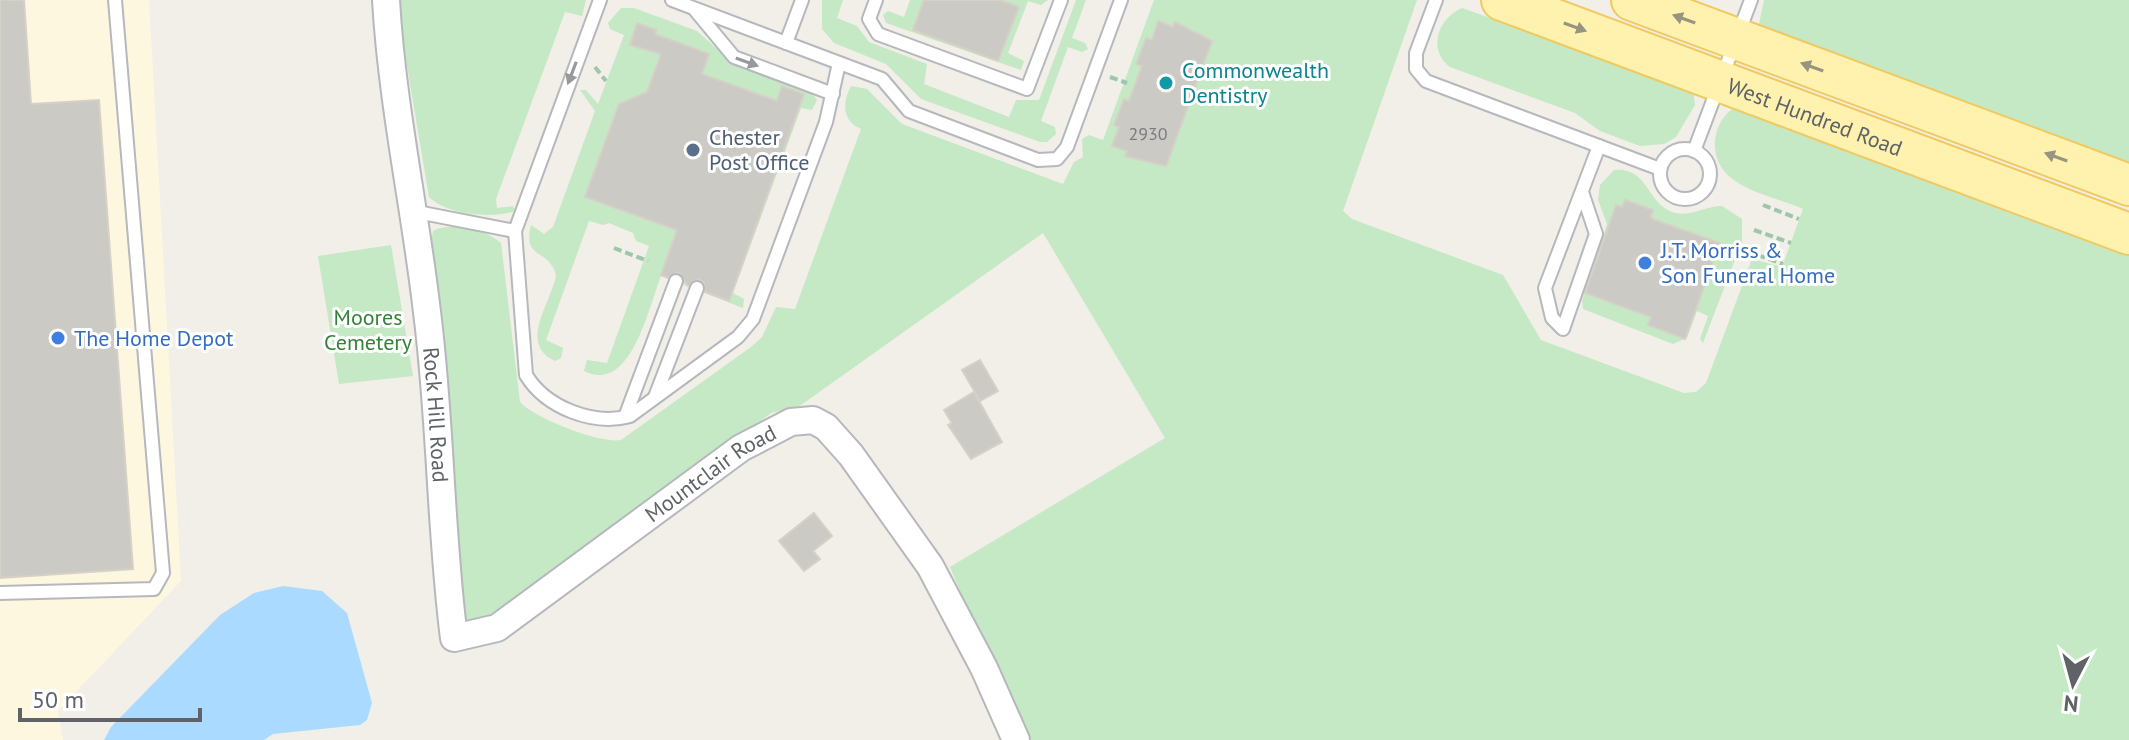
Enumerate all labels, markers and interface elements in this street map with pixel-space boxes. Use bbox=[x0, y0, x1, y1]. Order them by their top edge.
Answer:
one-way arrow bbox=[1672, 12, 1696, 25]
one-way arrow bbox=[1563, 21, 1587, 34]
one-way arrow bbox=[735, 56, 759, 69]
place label: Commonwealth Dentistry bbox=[1182, 56, 1329, 109]
one-way arrow bbox=[1800, 60, 1824, 73]
one-way arrow bbox=[565, 61, 578, 85]
street label: West Hundred Road bbox=[1724, 71, 1906, 162]
marker: Commonwealth Dentistry bbox=[1157, 74, 1175, 92]
house number: 2930 bbox=[1128, 122, 1168, 145]
place label: Chester Post Office bbox=[709, 123, 809, 176]
marker: Chester Post Office bbox=[684, 141, 702, 159]
one-way arrow bbox=[2044, 150, 2068, 163]
place label: J.T. Morriss & Son Funeral Home bbox=[1660, 236, 1835, 289]
marker: J.T. Morriss & Son Funeral Home bbox=[1636, 254, 1654, 272]
park label: Moores Cemetery bbox=[324, 303, 413, 356]
place label: The Home Depot bbox=[74, 324, 234, 352]
marker: The Home Depot bbox=[49, 329, 67, 347]
street label: Rock Hill Road bbox=[417, 346, 455, 483]
street label: Mountclair Road bbox=[639, 418, 781, 528]
north arrow bbox=[2033, 644, 2113, 724]
scale bar bbox=[20, 672, 200, 722]
text: 50 m bbox=[32, 684, 84, 715]
text: N bbox=[2062, 689, 2080, 719]

